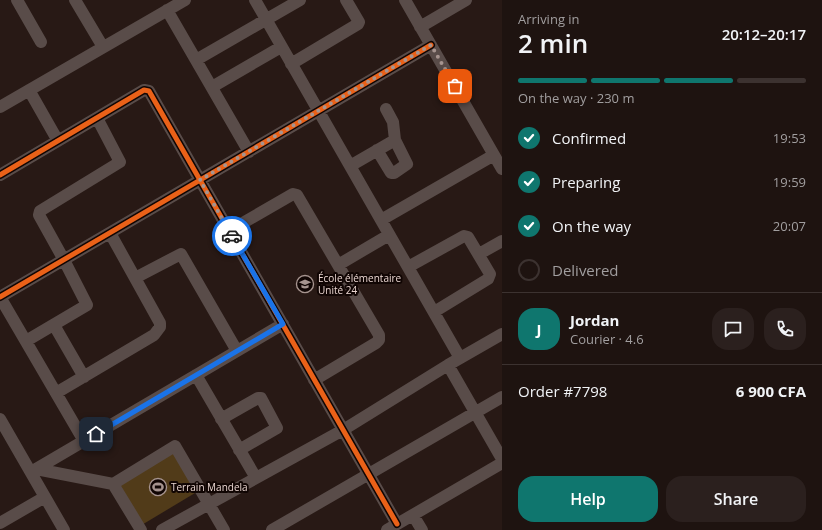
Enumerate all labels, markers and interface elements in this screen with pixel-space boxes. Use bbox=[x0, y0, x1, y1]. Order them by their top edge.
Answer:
text: Arriving in bbox=[518, 10, 580, 28]
text: 20:12–20:17 bbox=[722, 24, 806, 44]
text: 2 min bbox=[518, 25, 588, 61]
pin bbox=[438, 69, 472, 103]
icon: bag bbox=[444, 75, 466, 97]
text: On the way · 230 m bbox=[518, 89, 634, 107]
icon: check bbox=[518, 127, 540, 149]
text: Confirmed bbox=[552, 128, 626, 148]
text: 19:53 bbox=[773, 129, 806, 147]
icon: check bbox=[518, 171, 540, 193]
text: Preparing bbox=[552, 172, 620, 192]
text: 19:59 bbox=[773, 173, 806, 191]
icon: check bbox=[518, 215, 540, 237]
courier bbox=[212, 216, 252, 256]
text: On the way bbox=[552, 216, 631, 236]
text: 20:07 bbox=[773, 217, 806, 235]
icon: car bbox=[221, 225, 243, 247]
text: Delivered bbox=[552, 260, 619, 280]
place label: École élémentaire Unité 24 bbox=[318, 271, 402, 297]
school or university icon: École élémentaire Unité 24 bbox=[295, 274, 315, 294]
button: chat bbox=[712, 308, 754, 350]
button: phone bbox=[764, 308, 806, 350]
text: Jordan bbox=[570, 310, 619, 330]
text: J bbox=[537, 319, 541, 339]
text: Courier · 4.6 bbox=[570, 330, 644, 348]
text: Order #7798 bbox=[518, 381, 607, 401]
text: 6 900 CFA bbox=[736, 381, 806, 401]
pin bbox=[79, 417, 113, 451]
icon: home bbox=[85, 423, 107, 445]
button: Help bbox=[518, 476, 658, 522]
button: Share bbox=[666, 476, 806, 522]
sports icon: Terrain Mandela bbox=[148, 477, 168, 497]
place label: Terrain Mandela bbox=[171, 480, 248, 494]

